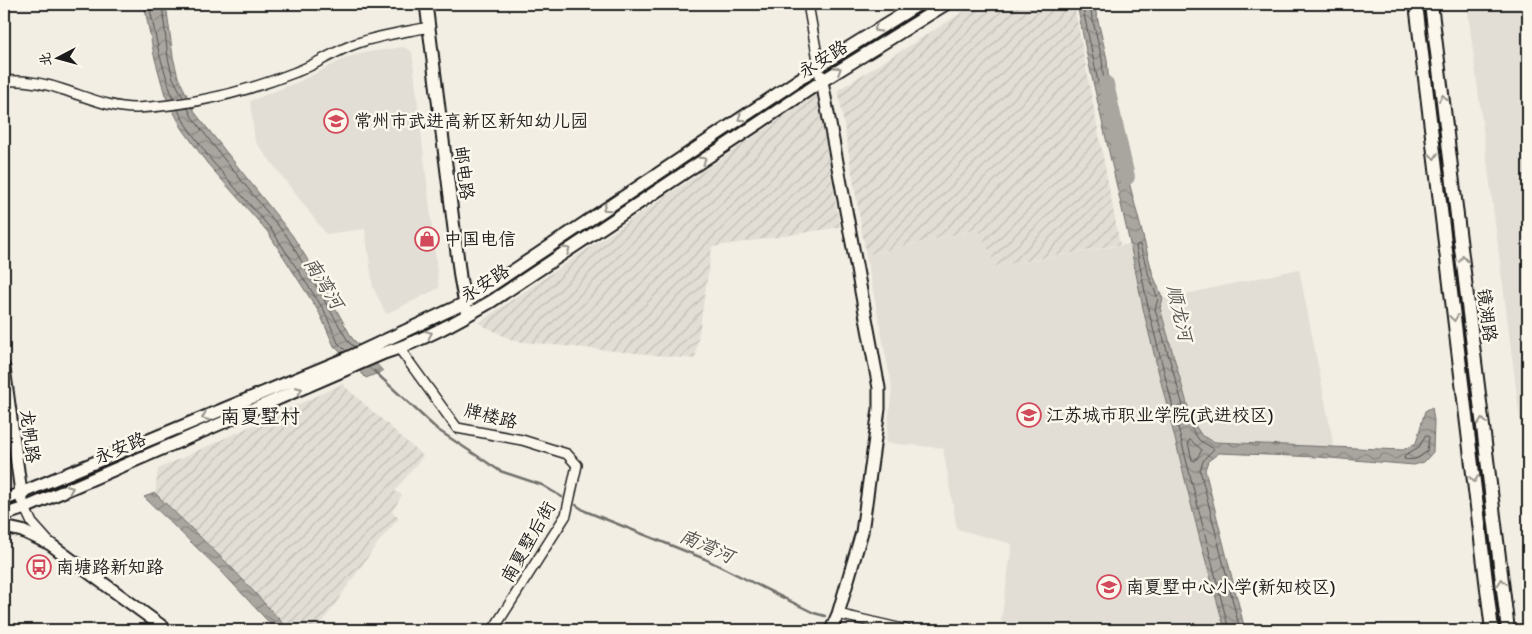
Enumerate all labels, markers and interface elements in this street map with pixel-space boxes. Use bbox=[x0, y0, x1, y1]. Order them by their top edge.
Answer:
one-way arrow bbox=[874, 23, 883, 33]
north arrow bbox=[32, 32, 82, 82]
street label: 永安路 bbox=[794, 35, 852, 83]
text: 北 bbox=[36, 51, 55, 67]
one-way arrow bbox=[833, 67, 842, 77]
one-way arrow bbox=[1438, 94, 1449, 102]
school or university icon: 常州市武进高新区新知幼儿园 bbox=[323, 108, 349, 134]
place label: 常州市武进高新区新知幼儿园 bbox=[354, 110, 588, 132]
one-way arrow bbox=[737, 112, 747, 121]
street label: 邮电路 bbox=[450, 145, 478, 201]
one-way arrow bbox=[1428, 153, 1439, 161]
one-way arrow bbox=[697, 157, 706, 166]
one-way arrow bbox=[602, 202, 611, 211]
shop icon: 中国电信 bbox=[414, 226, 440, 252]
place label: 中国电信 bbox=[444, 228, 516, 250]
one-way arrow bbox=[562, 246, 571, 256]
water label: 南湾河 bbox=[299, 253, 350, 316]
one-way arrow bbox=[1458, 255, 1469, 263]
street label: 永安路 bbox=[456, 259, 514, 307]
water label: 顺龙河 bbox=[1162, 283, 1198, 346]
street label: 镜湖路 bbox=[1473, 287, 1501, 343]
one-way arrow bbox=[1448, 314, 1459, 322]
one-way arrow bbox=[424, 330, 433, 340]
one-way arrow bbox=[294, 385, 303, 396]
street label: 牌楼路 bbox=[462, 399, 520, 433]
school or university icon: 江苏城市职业学院(武进校区) bbox=[1016, 402, 1042, 428]
district label: 南夏墅村 bbox=[220, 404, 300, 428]
place label: 江苏城市职业学院(武进校区) bbox=[1046, 404, 1274, 426]
street label: 龙帆路 bbox=[16, 408, 44, 464]
one-way arrow bbox=[202, 412, 210, 422]
one-way arrow bbox=[1478, 416, 1488, 425]
street label: 永安路 bbox=[91, 427, 149, 469]
one-way arrow bbox=[1468, 475, 1479, 483]
one-way arrow bbox=[65, 484, 74, 495]
street label: 南夏墅后街 bbox=[496, 498, 560, 586]
water label: 南湾河 bbox=[676, 524, 740, 569]
bus stop icon: 南塘路新知路 bbox=[26, 554, 52, 580]
place label: 南塘路新知路 bbox=[56, 556, 164, 578]
school or university icon: 南夏墅中心小学(新知校区) bbox=[1096, 574, 1122, 600]
place label: 南夏墅中心小学(新知校区) bbox=[1126, 576, 1336, 598]
one-way arrow bbox=[1497, 578, 1508, 586]

